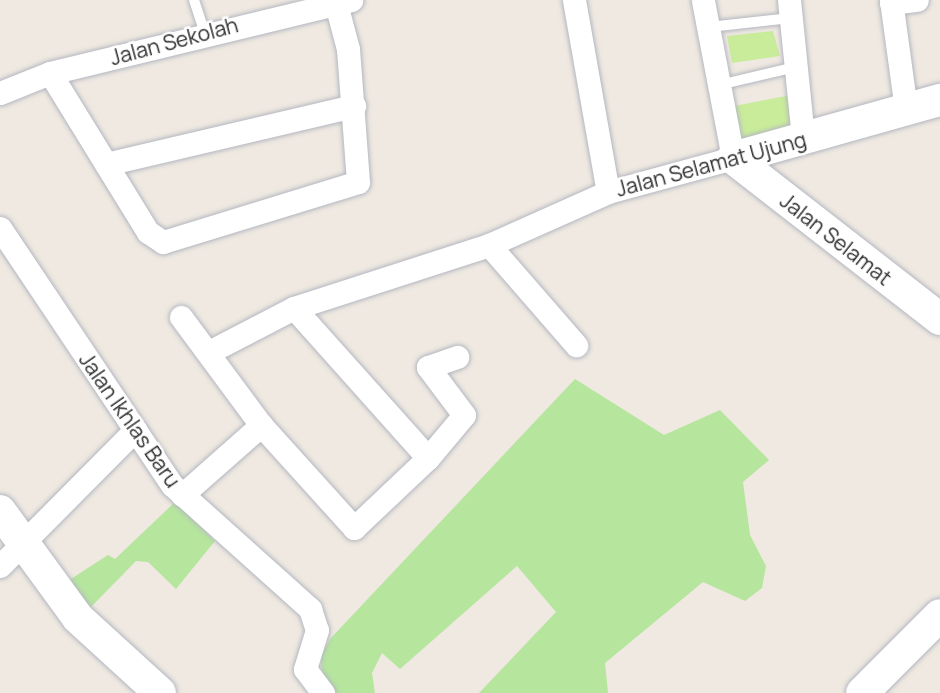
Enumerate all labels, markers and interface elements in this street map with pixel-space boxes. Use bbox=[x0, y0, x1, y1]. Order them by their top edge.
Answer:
street label: Jalan Sekolah bbox=[107, 12, 241, 70]
street label: Jalan Selamat Ujung bbox=[613, 126, 809, 202]
street label: Jalan Selamat bbox=[775, 188, 897, 290]
street label: Jalan Ikhlas Baru bbox=[74, 348, 186, 492]

